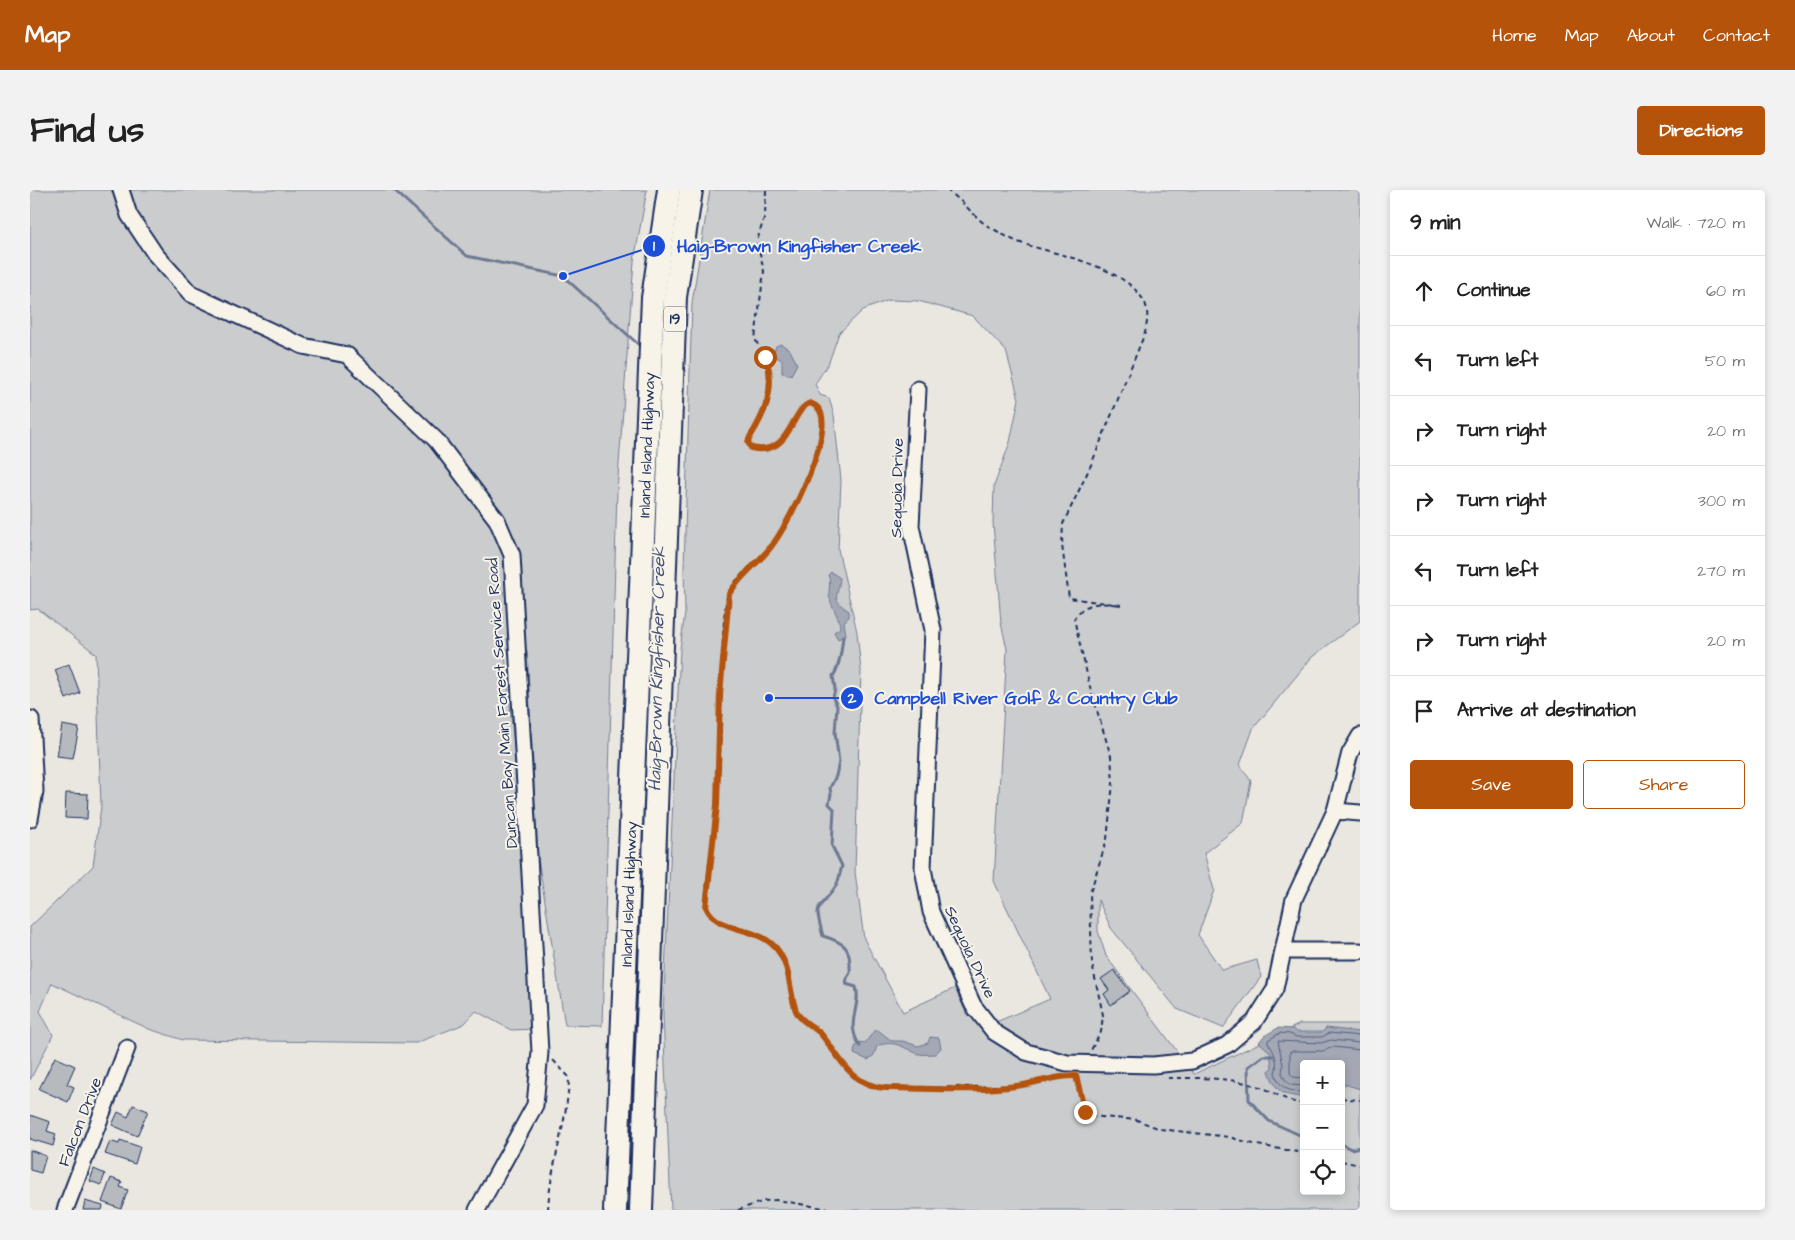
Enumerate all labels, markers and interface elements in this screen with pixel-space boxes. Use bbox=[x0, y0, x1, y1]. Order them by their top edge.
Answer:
text: Map bbox=[25, 18, 70, 52]
text: Home bbox=[1492, 23, 1537, 48]
text: Map bbox=[1565, 23, 1599, 48]
text: About bbox=[1627, 23, 1675, 48]
text: Contact bbox=[1703, 23, 1770, 48]
text: Find us bbox=[30, 106, 144, 155]
button: Directions bbox=[1637, 106, 1765, 155]
text: 9 min bbox=[1410, 208, 1460, 237]
text: Walk · 720 m bbox=[1646, 212, 1745, 234]
callout: Haig-Brown Kingfisher Creek bbox=[642, 229, 931, 262]
text: Haig-Brown Kingfisher Creek bbox=[677, 234, 922, 260]
text: 1 bbox=[653, 236, 655, 257]
icon: ahead bbox=[1410, 277, 1438, 305]
text: Continue bbox=[1457, 277, 1531, 304]
text: 60 m bbox=[1706, 280, 1745, 302]
road number: 19 bbox=[664, 306, 686, 332]
route start bbox=[754, 346, 777, 369]
icon: left bbox=[1410, 347, 1438, 375]
text: Turn left bbox=[1457, 347, 1538, 374]
text: 50 m bbox=[1705, 350, 1745, 372]
street label: Inland Island Highway bbox=[633, 372, 662, 518]
icon: right bbox=[1410, 417, 1438, 445]
text: Turn right bbox=[1457, 417, 1546, 444]
text: 20 m bbox=[1707, 420, 1745, 442]
street label: Sequoia Drive bbox=[885, 438, 909, 538]
icon: right bbox=[1410, 487, 1438, 515]
text: Turn right bbox=[1457, 487, 1546, 514]
text: 300 m bbox=[1698, 490, 1745, 512]
water label: Haig-Brown Kingfisher Creek bbox=[642, 546, 673, 792]
street label: Duncan Bay Main Forest Service Road bbox=[481, 557, 524, 849]
icon: left bbox=[1410, 557, 1438, 585]
text: Turn left bbox=[1457, 557, 1538, 584]
text: 270 m bbox=[1697, 560, 1745, 582]
icon: right bbox=[1410, 627, 1438, 655]
text: Turn right bbox=[1457, 627, 1546, 654]
text: 20 m bbox=[1707, 630, 1745, 652]
callout: Campbell River Golf & Country Club bbox=[840, 681, 1188, 714]
text: Campbell River Golf & Country Club bbox=[874, 686, 1178, 712]
text: 2 bbox=[847, 688, 857, 709]
icon: arrive bbox=[1410, 697, 1438, 725]
text: Arrive at destination bbox=[1457, 697, 1636, 724]
button: Save bbox=[1410, 760, 1573, 809]
button: Share bbox=[1583, 760, 1745, 809]
street label: Inland Island Highway bbox=[615, 821, 644, 967]
street label: Sequoia Drive bbox=[939, 902, 1001, 1002]
map controls bbox=[1300, 1060, 1345, 1195]
button: + bbox=[1300, 1060, 1345, 1105]
street label: Falcon Drive bbox=[53, 1074, 107, 1170]
route end bbox=[1074, 1101, 1097, 1124]
button: − bbox=[1300, 1105, 1345, 1150]
button: locate bbox=[1300, 1150, 1345, 1195]

